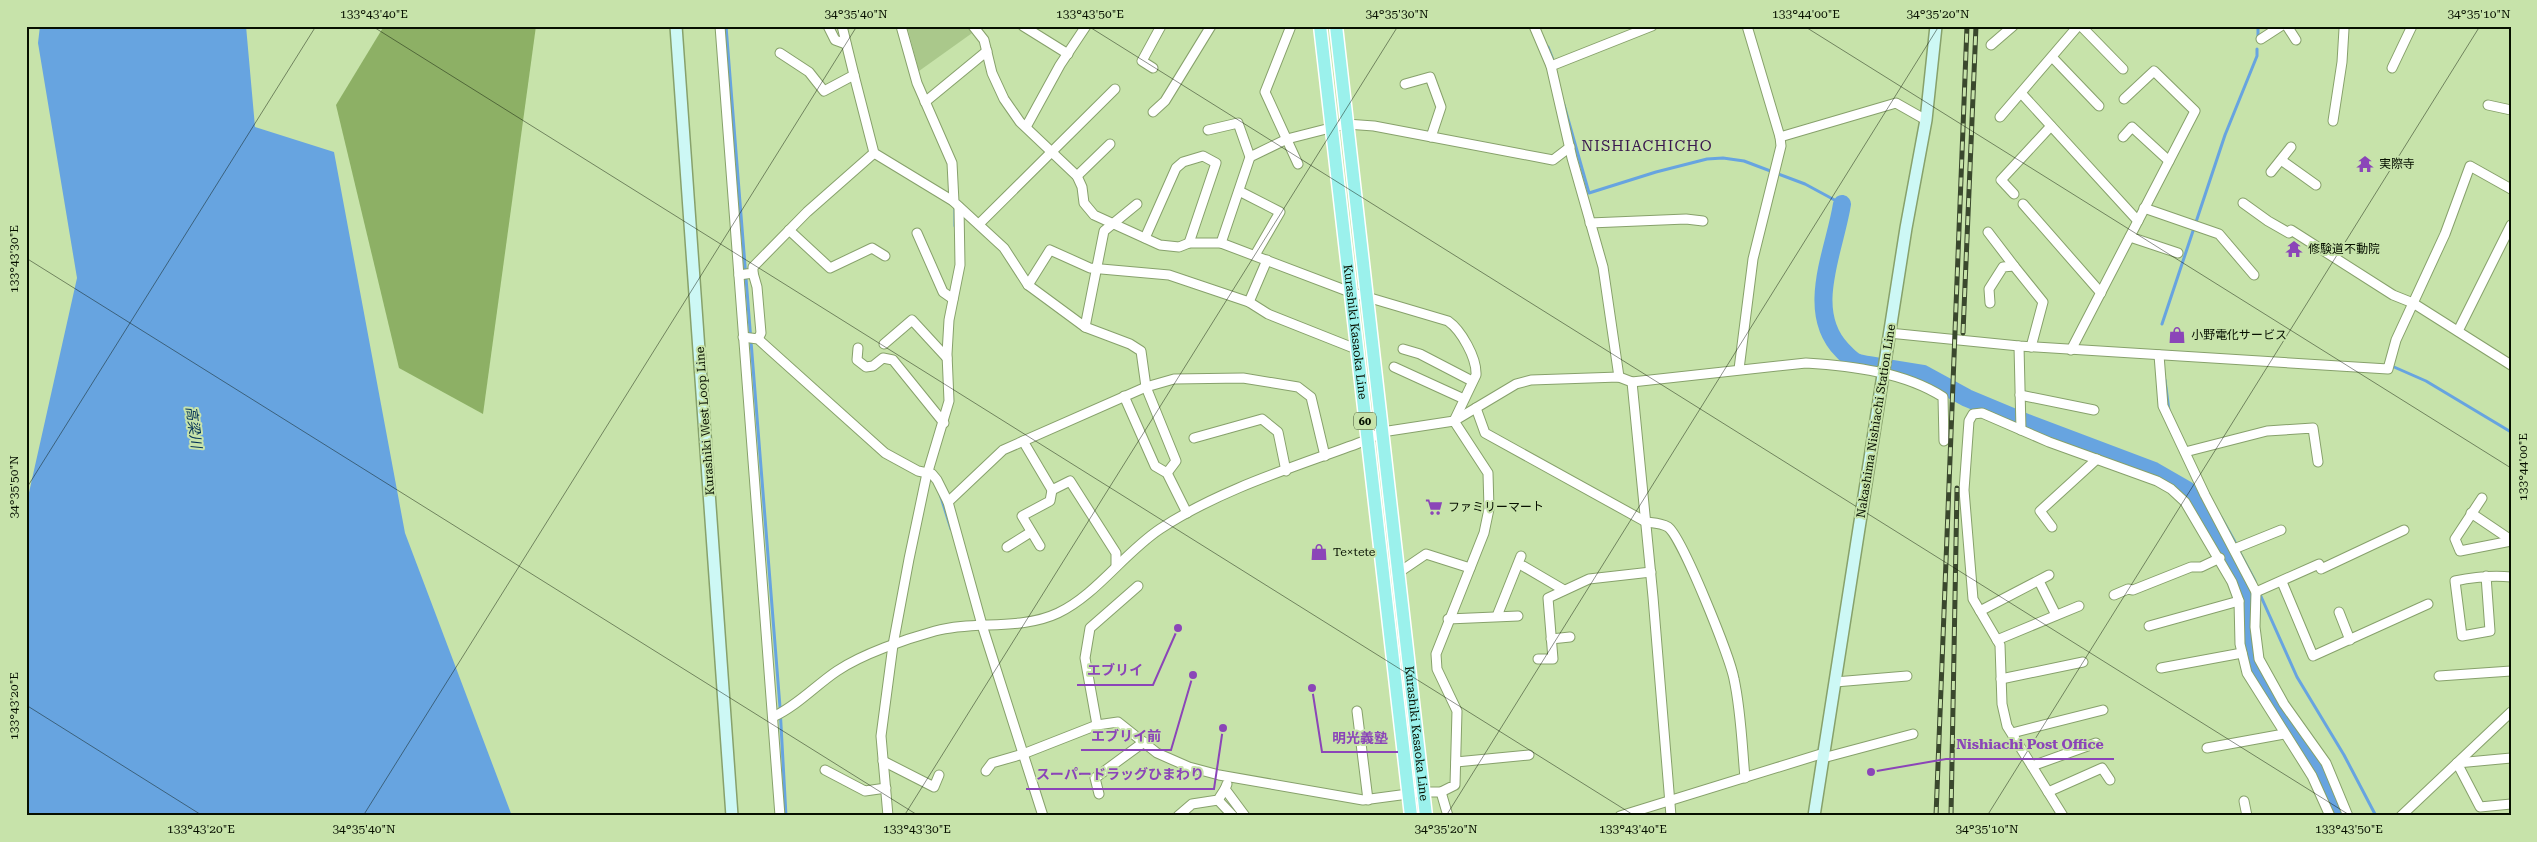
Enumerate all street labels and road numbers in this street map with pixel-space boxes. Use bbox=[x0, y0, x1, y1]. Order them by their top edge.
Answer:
street label: Kurashiki Kasaoka Line bbox=[1341, 264, 1370, 401]
street label: Nakashima Nishiachi Station Line bbox=[1854, 323, 1898, 519]
street label: Kurashiki West Loop Line bbox=[693, 346, 717, 496]
road number: 60 bbox=[1354, 412, 1376, 430]
street label: Kurashiki Kasaoka Line bbox=[1402, 665, 1431, 802]

